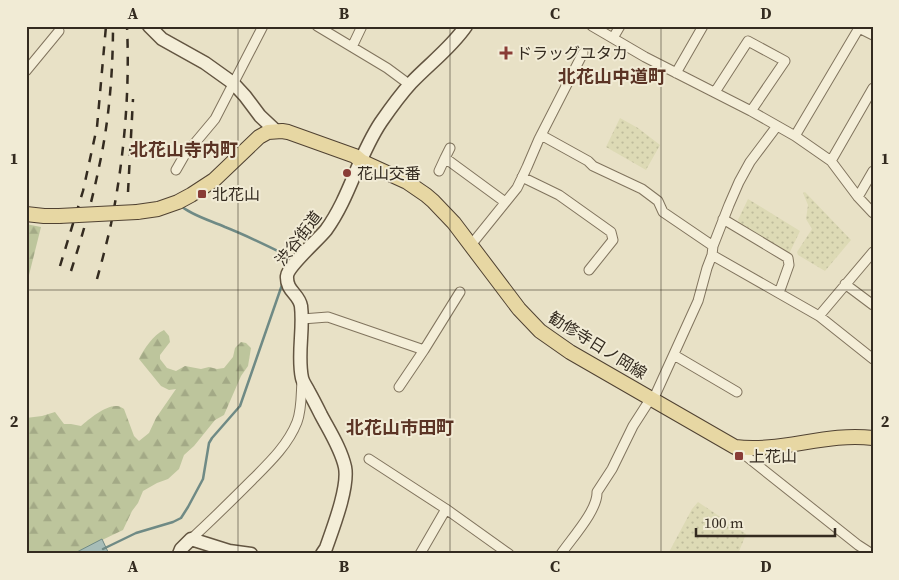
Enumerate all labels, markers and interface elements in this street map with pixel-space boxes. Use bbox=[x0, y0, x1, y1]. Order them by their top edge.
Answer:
text: A bbox=[128, 2, 139, 24]
text: B bbox=[339, 2, 350, 24]
text: C bbox=[550, 2, 560, 24]
text: D bbox=[760, 2, 772, 24]
place label: ドラッグユタカ bbox=[516, 42, 628, 64]
marker: ドラッグユタカ bbox=[500, 47, 512, 59]
district label: 北花山中道町 bbox=[558, 64, 666, 89]
district label: 北花山寺内町 bbox=[130, 137, 238, 162]
text: 1 bbox=[10, 147, 18, 169]
text: 1 bbox=[881, 147, 889, 169]
place label: 花山交番 bbox=[357, 162, 421, 184]
marker: 花山交番 bbox=[341, 167, 353, 179]
place label: 北花山 bbox=[212, 183, 260, 205]
marker: 北花山 bbox=[196, 188, 208, 200]
street label: 渋谷街道 bbox=[270, 206, 326, 270]
street label: 勧修寺日ノ岡線 bbox=[545, 306, 651, 384]
text: 2 bbox=[10, 410, 19, 432]
text: 2 bbox=[881, 410, 890, 432]
district label: 北花山市田町 bbox=[346, 415, 454, 440]
place label: 上花山 bbox=[749, 445, 797, 467]
marker: 上花山 bbox=[733, 450, 745, 462]
scale bar bbox=[696, 505, 835, 537]
text: 100 m bbox=[704, 512, 744, 533]
text: A bbox=[128, 555, 139, 577]
text: B bbox=[339, 555, 350, 577]
text: C bbox=[550, 555, 560, 577]
text: D bbox=[760, 555, 772, 577]

